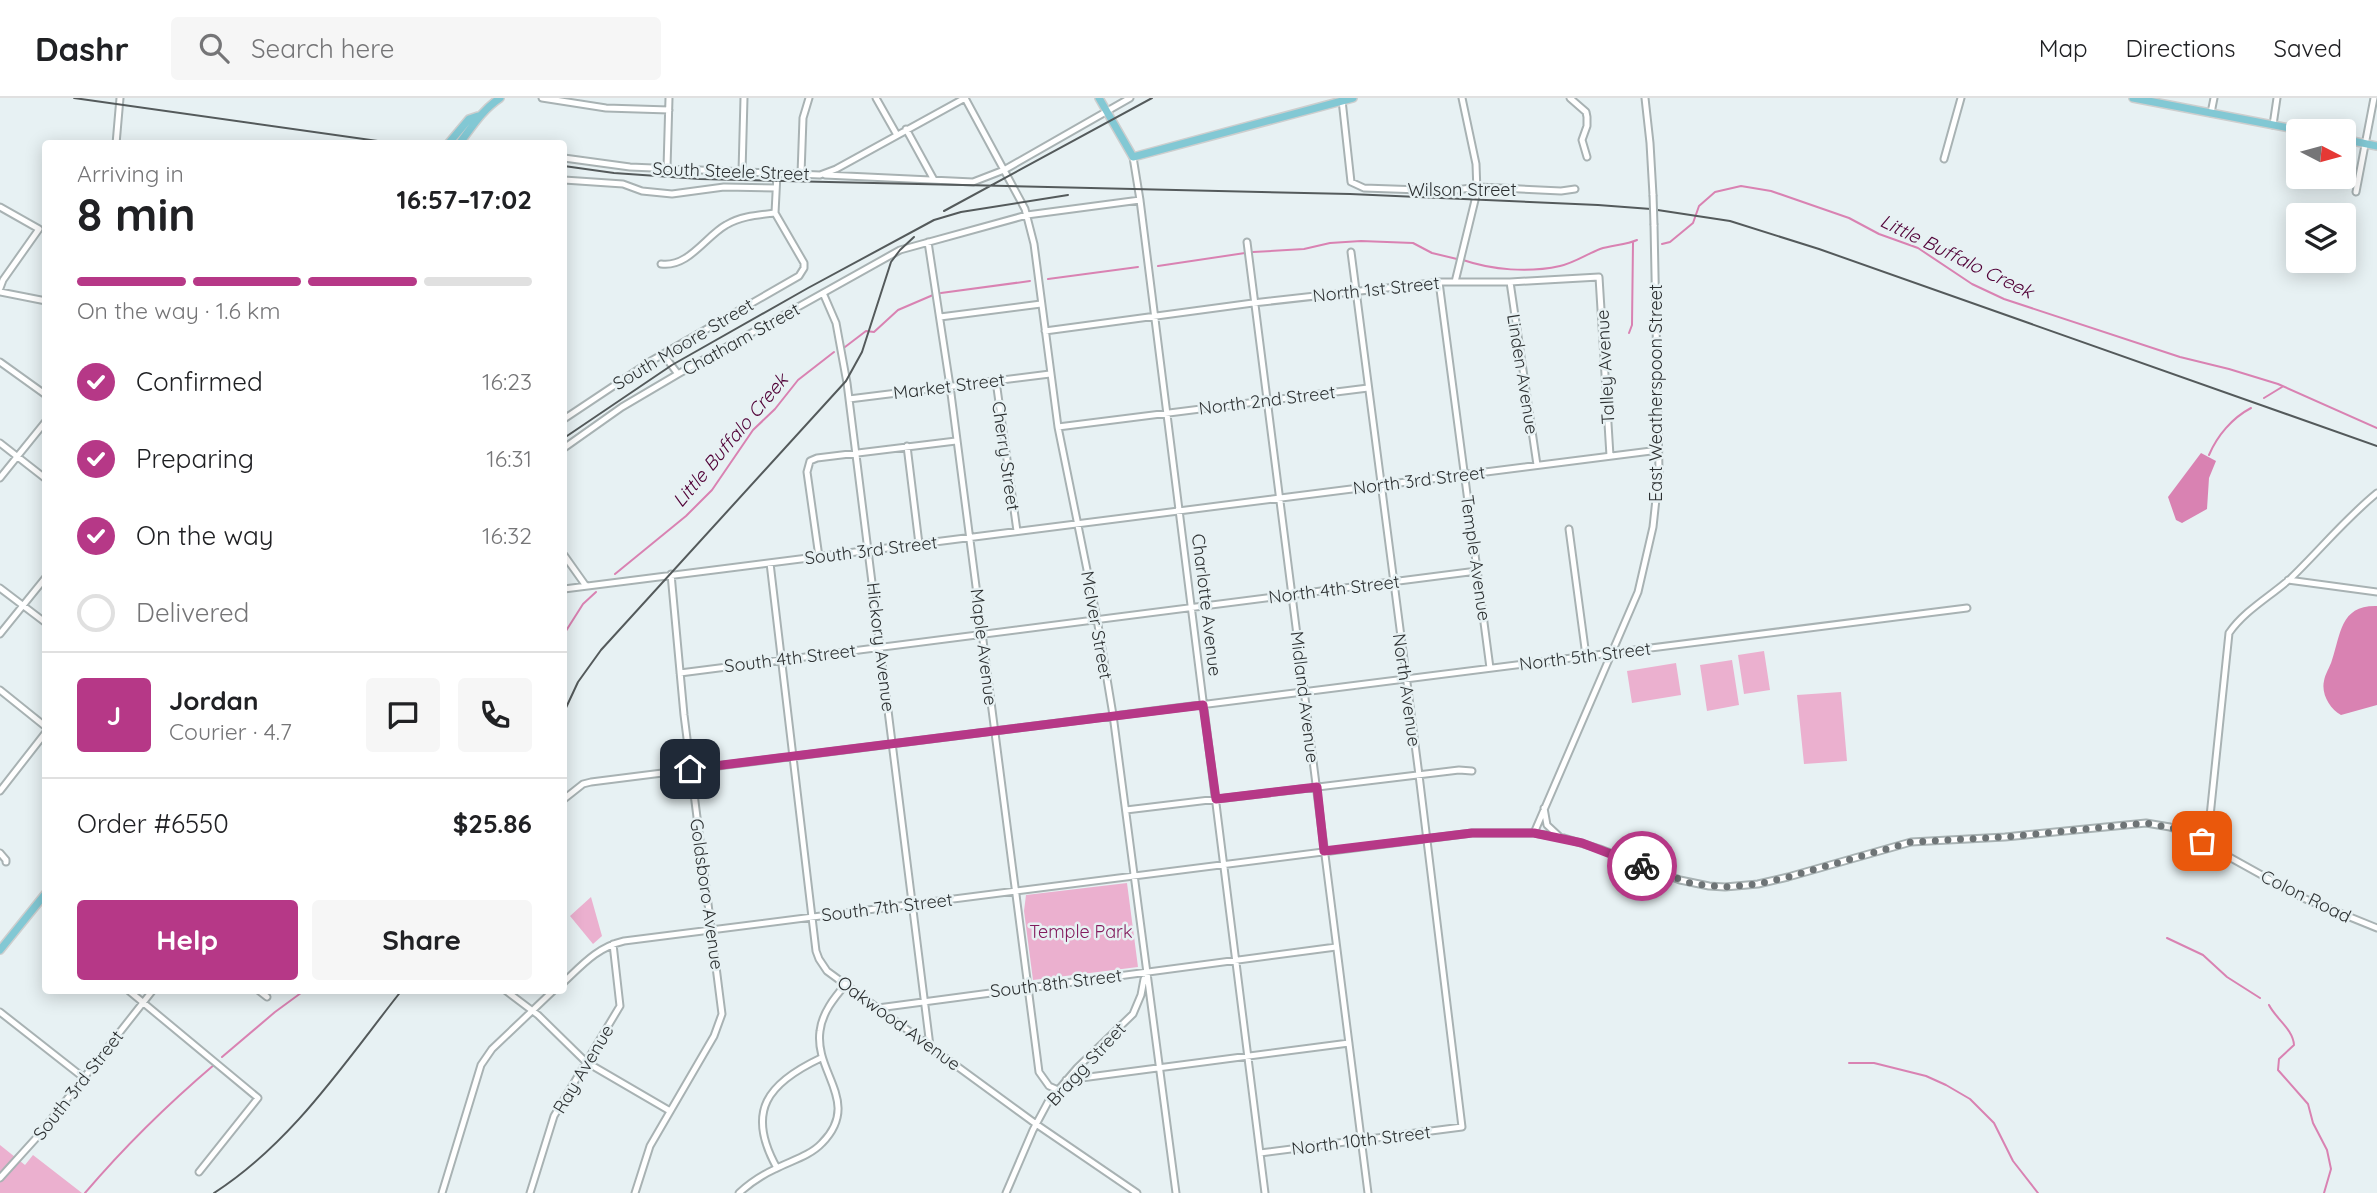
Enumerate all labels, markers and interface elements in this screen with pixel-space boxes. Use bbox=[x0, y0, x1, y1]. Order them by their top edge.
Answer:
search box bbox=[171, 17, 661, 80]
text: Dashr bbox=[35, 28, 129, 69]
icon: search bbox=[195, 29, 233, 67]
text: Search here bbox=[251, 32, 394, 65]
text: Map bbox=[2039, 33, 2088, 63]
text: Directions bbox=[2126, 33, 2236, 63]
text: Saved bbox=[2274, 33, 2342, 63]
north arrow bbox=[2286, 119, 2356, 189]
map controls bbox=[2286, 119, 2356, 273]
street label: South Steele Street bbox=[652, 157, 810, 185]
text: Arriving in bbox=[77, 159, 184, 188]
street label: Wilson Street bbox=[1407, 178, 1517, 201]
text: 16:57–17:02 bbox=[397, 183, 532, 216]
text: 8 min bbox=[77, 185, 196, 243]
button: layers bbox=[2286, 203, 2356, 273]
water label: Little Buffalo Creek bbox=[1877, 209, 2039, 304]
street label: North 1st Street bbox=[1311, 271, 1441, 307]
street label: East Weatherspoon Street bbox=[1644, 284, 1667, 502]
street label: South Moore Street bbox=[609, 293, 757, 395]
text: On the way · 1.6 km bbox=[77, 296, 280, 325]
street label: Chatham Street bbox=[678, 297, 804, 381]
street label: Talley Avenue bbox=[1591, 309, 1619, 425]
street label: Linden Avenue bbox=[1502, 312, 1544, 436]
icon: check bbox=[77, 363, 115, 401]
text: Confirmed bbox=[136, 365, 263, 398]
text: 16:23 bbox=[482, 367, 532, 396]
water label: Little Buffalo Creek bbox=[667, 367, 794, 512]
street label: Market Street bbox=[892, 368, 1006, 404]
street label: North 2nd Street bbox=[1197, 380, 1337, 420]
street label: Cherry Street bbox=[987, 400, 1025, 512]
icon: check bbox=[77, 440, 115, 478]
text: Preparing bbox=[136, 442, 254, 475]
text: 16:31 bbox=[486, 444, 532, 473]
street label: North 3rd Street bbox=[1352, 460, 1486, 500]
street label: Temple Avenue bbox=[1456, 494, 1496, 622]
icon: check bbox=[77, 517, 115, 555]
text: On the way bbox=[136, 519, 274, 552]
text: 16:32 bbox=[482, 521, 532, 550]
street label: South 3rd Street bbox=[803, 530, 939, 570]
street label: Charlotte Avenue bbox=[1187, 532, 1227, 678]
street label: McIver Street bbox=[1076, 569, 1118, 681]
street label: North 4th Street bbox=[1267, 570, 1401, 608]
street label: Hickory Avenue bbox=[862, 581, 900, 713]
street label: Maple Avenue bbox=[965, 587, 1003, 707]
text: Delivered bbox=[136, 596, 249, 629]
street label: Midland Avenue bbox=[1286, 630, 1324, 764]
street label: North Avenue bbox=[1388, 632, 1426, 748]
street label: North 5th Street bbox=[1518, 637, 1652, 675]
street label: South 4th Street bbox=[723, 639, 857, 677]
button: chat bbox=[366, 678, 440, 752]
button: phone bbox=[458, 678, 532, 752]
text: Jordan bbox=[169, 684, 258, 717]
text: J bbox=[107, 699, 121, 732]
text: Courier · 4.7 bbox=[169, 717, 292, 746]
pin bbox=[660, 739, 720, 799]
icon: home bbox=[671, 750, 709, 788]
text: Order #6550 bbox=[77, 807, 229, 840]
text: $25.86 bbox=[453, 807, 532, 840]
pin bbox=[2172, 811, 2232, 871]
street label: Goldsboro Avenue bbox=[685, 817, 729, 971]
icon: bag bbox=[2183, 822, 2221, 860]
courier bbox=[1607, 831, 1677, 901]
icon: bike bbox=[1623, 847, 1661, 885]
street label: Colon Road bbox=[2257, 864, 2355, 928]
street label: South 7th Street bbox=[820, 888, 954, 926]
button: Help bbox=[77, 900, 298, 980]
button: Share bbox=[312, 900, 532, 980]
park label: Temple Park bbox=[1029, 920, 1133, 943]
street label: South 8th Street bbox=[989, 964, 1123, 1002]
street label: Oakwood Avenue bbox=[833, 970, 965, 1076]
street label: Bragg Street bbox=[1041, 1017, 1131, 1111]
street label: Ray Avenue bbox=[547, 1020, 619, 1118]
street label: South 3rd Street bbox=[28, 1025, 128, 1145]
street label: North 10th Street bbox=[1290, 1120, 1432, 1160]

